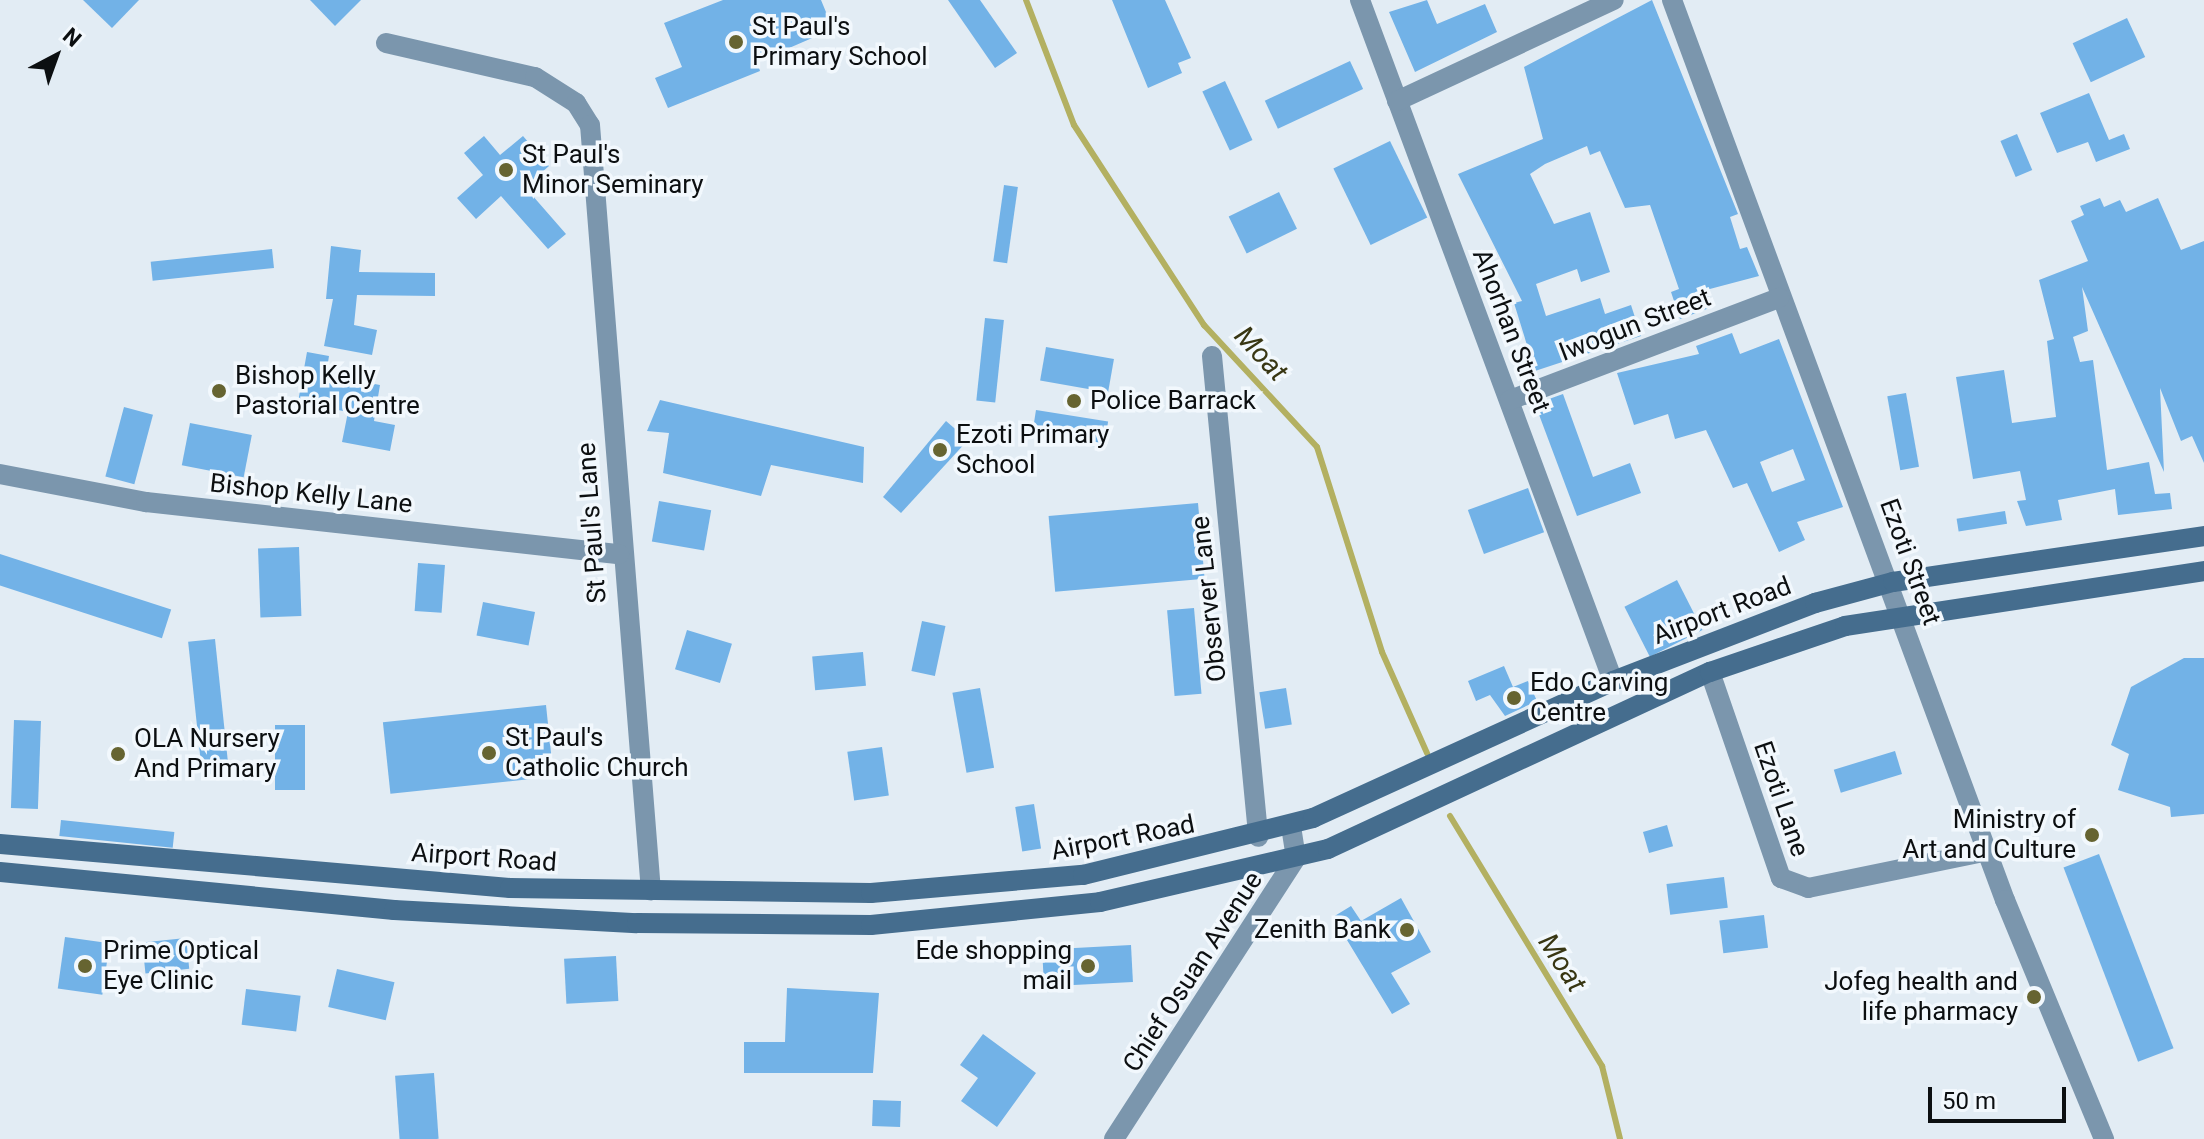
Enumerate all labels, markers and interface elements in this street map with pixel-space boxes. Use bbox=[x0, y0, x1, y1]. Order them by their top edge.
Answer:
place label: St Paul's Primary School bbox=[752, 11, 928, 72]
north arrow bbox=[16, 16, 96, 96]
text: N bbox=[58, 23, 86, 52]
marker: St Paul's Primary School bbox=[727, 33, 745, 51]
place label: St Paul's Minor Seminary bbox=[522, 139, 704, 200]
marker: St Paul's Minor Seminary bbox=[497, 161, 515, 179]
street label: Ahorhan Street bbox=[1465, 245, 1557, 417]
street label: Iwogun Street bbox=[1555, 282, 1715, 368]
water label: Moat bbox=[1227, 320, 1295, 388]
place label: Bishop Kelly Pastorial Centre bbox=[235, 360, 420, 422]
marker: Bishop Kelly Pastorial Centre bbox=[210, 382, 228, 400]
place label: Police Barrack bbox=[1090, 385, 1256, 417]
marker: Police Barrack bbox=[1065, 392, 1083, 410]
place label: Ezoti Primary School bbox=[956, 419, 1109, 480]
marker: Ezoti Primary School bbox=[931, 441, 949, 459]
street label: St Paul's Lane bbox=[571, 442, 613, 604]
street label: Bishop Kelly Lane bbox=[208, 468, 414, 520]
street label: Ezoti Street bbox=[1873, 495, 1947, 629]
street label: Observer Lane bbox=[1185, 515, 1233, 683]
street label: Airport Road bbox=[1648, 570, 1796, 652]
place label: Edo Carving Centre bbox=[1530, 667, 1668, 728]
marker: Edo Carving Centre bbox=[1505, 689, 1523, 707]
place label: St Paul's Catholic Church bbox=[505, 722, 688, 784]
place label: OLA Nursery And Primary bbox=[134, 723, 280, 784]
street label: Ezoti Lane bbox=[1747, 737, 1815, 861]
marker: St Paul's Catholic Church bbox=[480, 744, 498, 762]
marker: OLA Nursery And Primary bbox=[109, 745, 127, 763]
place label: Ministry of Art and Culture bbox=[1902, 804, 2076, 866]
street label: Airport Road bbox=[1049, 809, 1197, 867]
marker: Ministry of Art and Culture bbox=[2083, 826, 2101, 844]
street label: Airport Road bbox=[410, 837, 558, 879]
street label: Chief Osuan Avenue bbox=[1117, 866, 1269, 1078]
place label: Zenith Bank bbox=[1254, 914, 1391, 946]
marker: Zenith Bank bbox=[1398, 921, 1416, 939]
water label: Moat bbox=[1531, 927, 1593, 999]
place label: Prime Optical Eye Clinic bbox=[103, 935, 259, 996]
place label: Ede shopping mail bbox=[916, 935, 1072, 996]
marker: Prime Optical Eye Clinic bbox=[74, 955, 96, 977]
marker: Ede shopping mail bbox=[1079, 957, 1097, 975]
place label: Jofeg health and life pharmacy bbox=[1824, 966, 2018, 1028]
marker: Jofeg health and life pharmacy bbox=[2025, 988, 2043, 1006]
scale bar bbox=[1932, 1071, 2070, 1121]
text: 50 m bbox=[1942, 1087, 1996, 1115]

